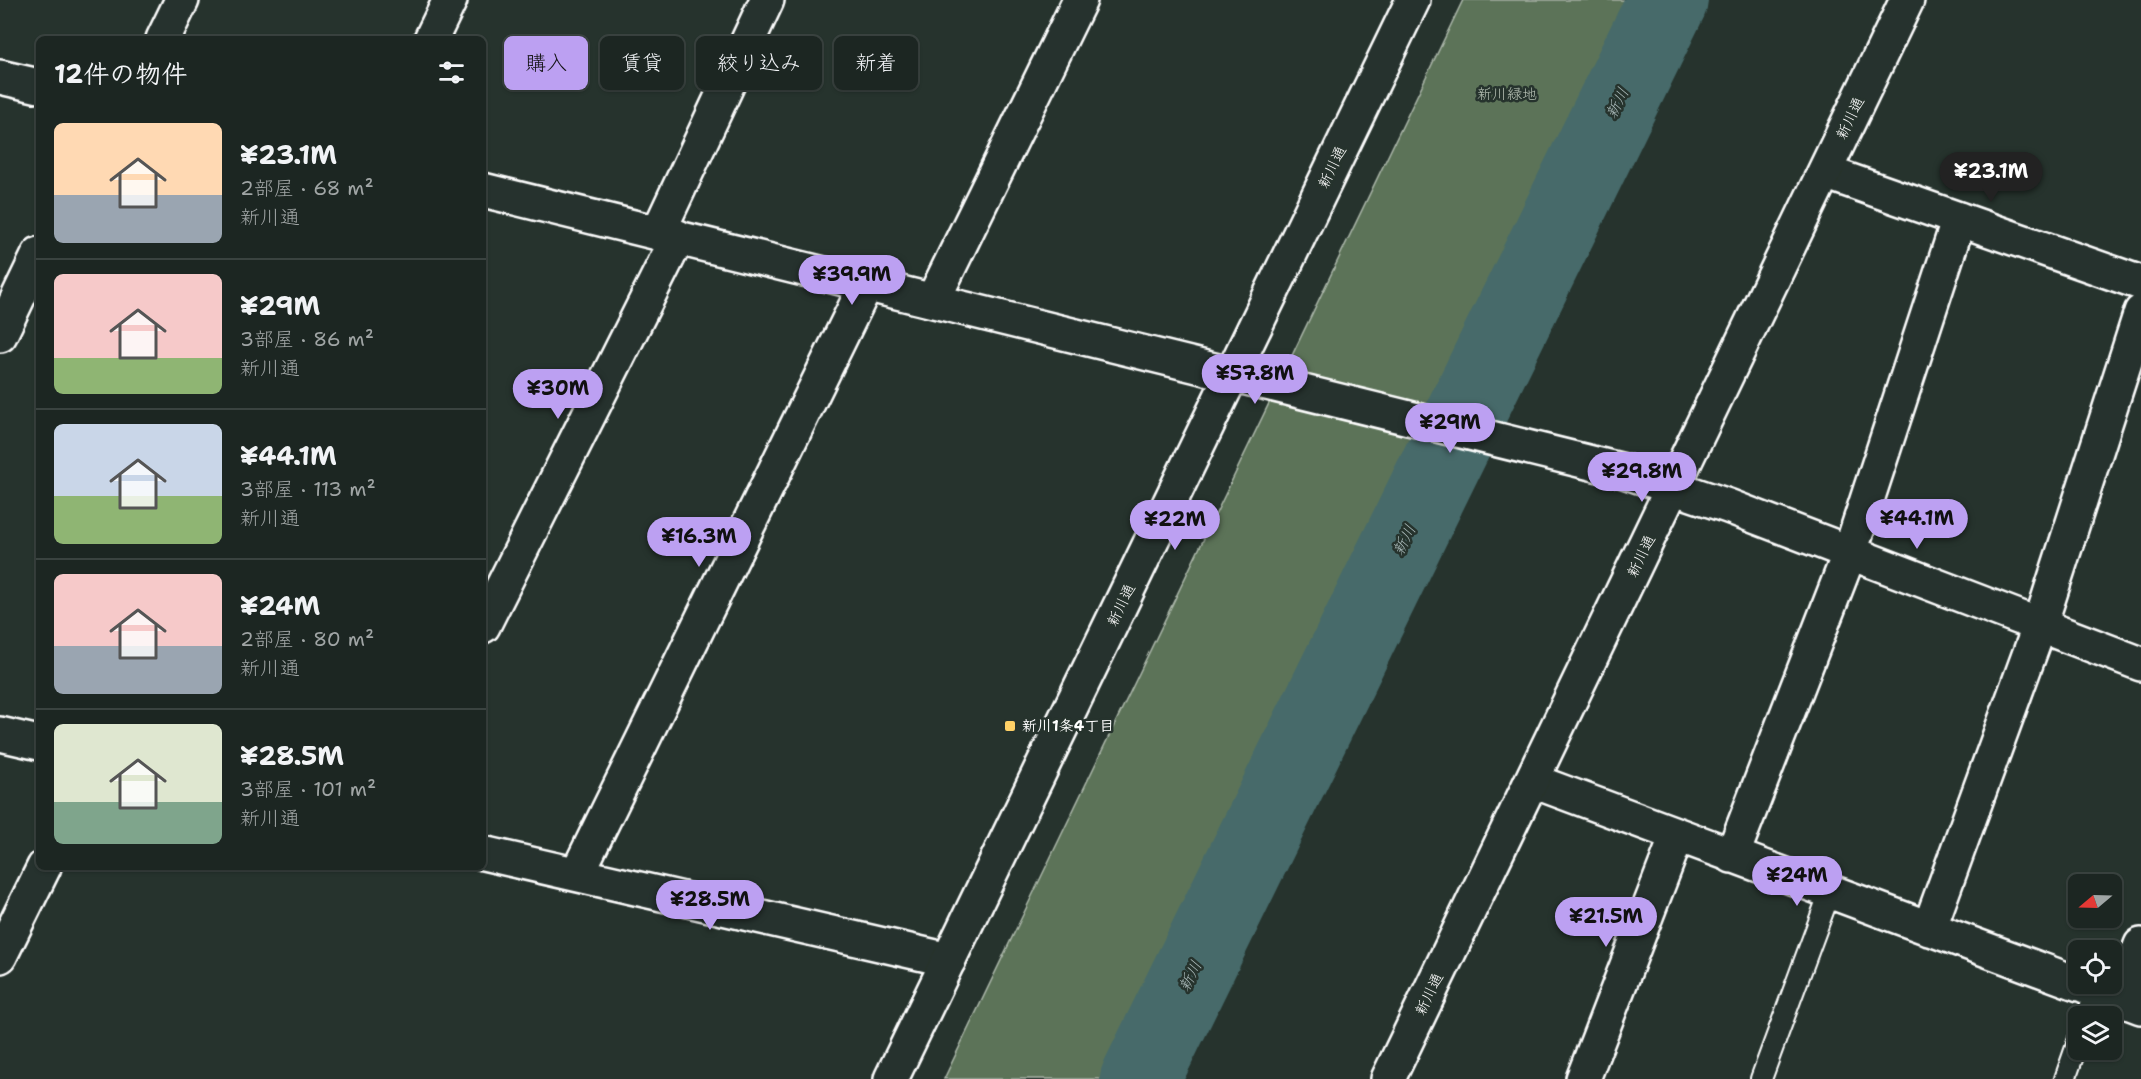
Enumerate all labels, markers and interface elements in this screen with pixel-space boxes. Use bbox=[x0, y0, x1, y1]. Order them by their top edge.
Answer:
chip: 購入 bbox=[504, 36, 588, 90]
chip: 賃貸 bbox=[600, 36, 684, 90]
chip: 絞り込み bbox=[696, 36, 822, 90]
chip: 新着 bbox=[834, 36, 918, 90]
text: 12件の物件 bbox=[54, 56, 187, 91]
icon: filters bbox=[435, 56, 468, 89]
park label: 新川緑地 bbox=[1477, 84, 1537, 104]
water label: 新川 bbox=[1601, 84, 1633, 122]
street label: 新川通 bbox=[1831, 93, 1869, 143]
text: ¥23.1M bbox=[240, 137, 337, 172]
street label: 新川通 bbox=[1313, 142, 1351, 192]
icon: home bbox=[102, 147, 174, 219]
pin: ¥23.1M bbox=[1942, 152, 2040, 203]
text: ¥23.1M bbox=[1954, 158, 2028, 184]
text: 2部屋 · 68 m² bbox=[240, 175, 374, 201]
text: 新川通 bbox=[240, 204, 300, 230]
pin: ¥39.9M bbox=[803, 255, 901, 306]
text: ¥39.9M bbox=[813, 261, 891, 287]
text: ¥29M bbox=[240, 288, 320, 323]
icon: home bbox=[102, 298, 174, 370]
text: 3部屋 · 86 m² bbox=[240, 326, 374, 352]
pin: ¥57.8M bbox=[1206, 354, 1304, 405]
text: 新川通 bbox=[240, 355, 300, 381]
text: ¥57.8M bbox=[1216, 360, 1294, 386]
pin: ¥30M bbox=[522, 369, 594, 420]
text: ¥30M bbox=[527, 375, 589, 401]
pin: ¥29M bbox=[1414, 403, 1486, 454]
text: ¥29M bbox=[1419, 409, 1481, 435]
text: ¥44.1M bbox=[240, 438, 337, 473]
icon: home bbox=[102, 448, 174, 520]
pin: ¥29.8M bbox=[1593, 452, 1691, 503]
text: ¥29.8M bbox=[1602, 458, 1682, 484]
text: 3部屋 · 113 m² bbox=[240, 476, 376, 502]
pin: ¥44.1M bbox=[1868, 499, 1966, 550]
pin: ¥22M bbox=[1139, 500, 1211, 551]
text: 新川通 bbox=[240, 505, 300, 531]
text: ¥44.1M bbox=[1880, 505, 1954, 531]
text: ¥22M bbox=[1144, 506, 1206, 532]
pin: ¥16.3M bbox=[650, 517, 748, 568]
water label: 新川 bbox=[1388, 521, 1420, 559]
text: ¥16.3M bbox=[661, 523, 737, 549]
street label: 新川通 bbox=[1622, 531, 1660, 581]
street label: 新川通 bbox=[1102, 580, 1140, 630]
text: ¥24M bbox=[240, 588, 320, 623]
icon: home bbox=[102, 598, 174, 670]
text: 2部屋 · 80 m² bbox=[240, 626, 374, 652]
text: 新川通 bbox=[240, 655, 300, 681]
place label: 新川1条4丁目 bbox=[1022, 716, 1114, 736]
marker: 新川1条4丁目 bbox=[1003, 719, 1017, 733]
text: ¥28.5M bbox=[240, 738, 344, 773]
icon: home bbox=[102, 748, 174, 820]
text: 3部屋 · 101 m² bbox=[240, 776, 376, 802]
text: 新川通 bbox=[240, 805, 300, 831]
pin: ¥24M bbox=[1761, 856, 1833, 907]
text: ¥24M bbox=[1766, 862, 1828, 888]
north arrow bbox=[2068, 874, 2122, 928]
map controls bbox=[2068, 874, 2122, 1060]
pin: ¥28.5M bbox=[661, 880, 759, 931]
text: ¥28.5M bbox=[670, 886, 750, 912]
pin: ¥21.5M bbox=[1557, 897, 1655, 948]
text: ¥21.5M bbox=[1569, 903, 1643, 929]
button: locate bbox=[2068, 940, 2122, 994]
water label: 新川 bbox=[1174, 957, 1206, 995]
street label: 新川通 bbox=[1410, 969, 1448, 1019]
button: layers bbox=[2068, 1006, 2122, 1060]

